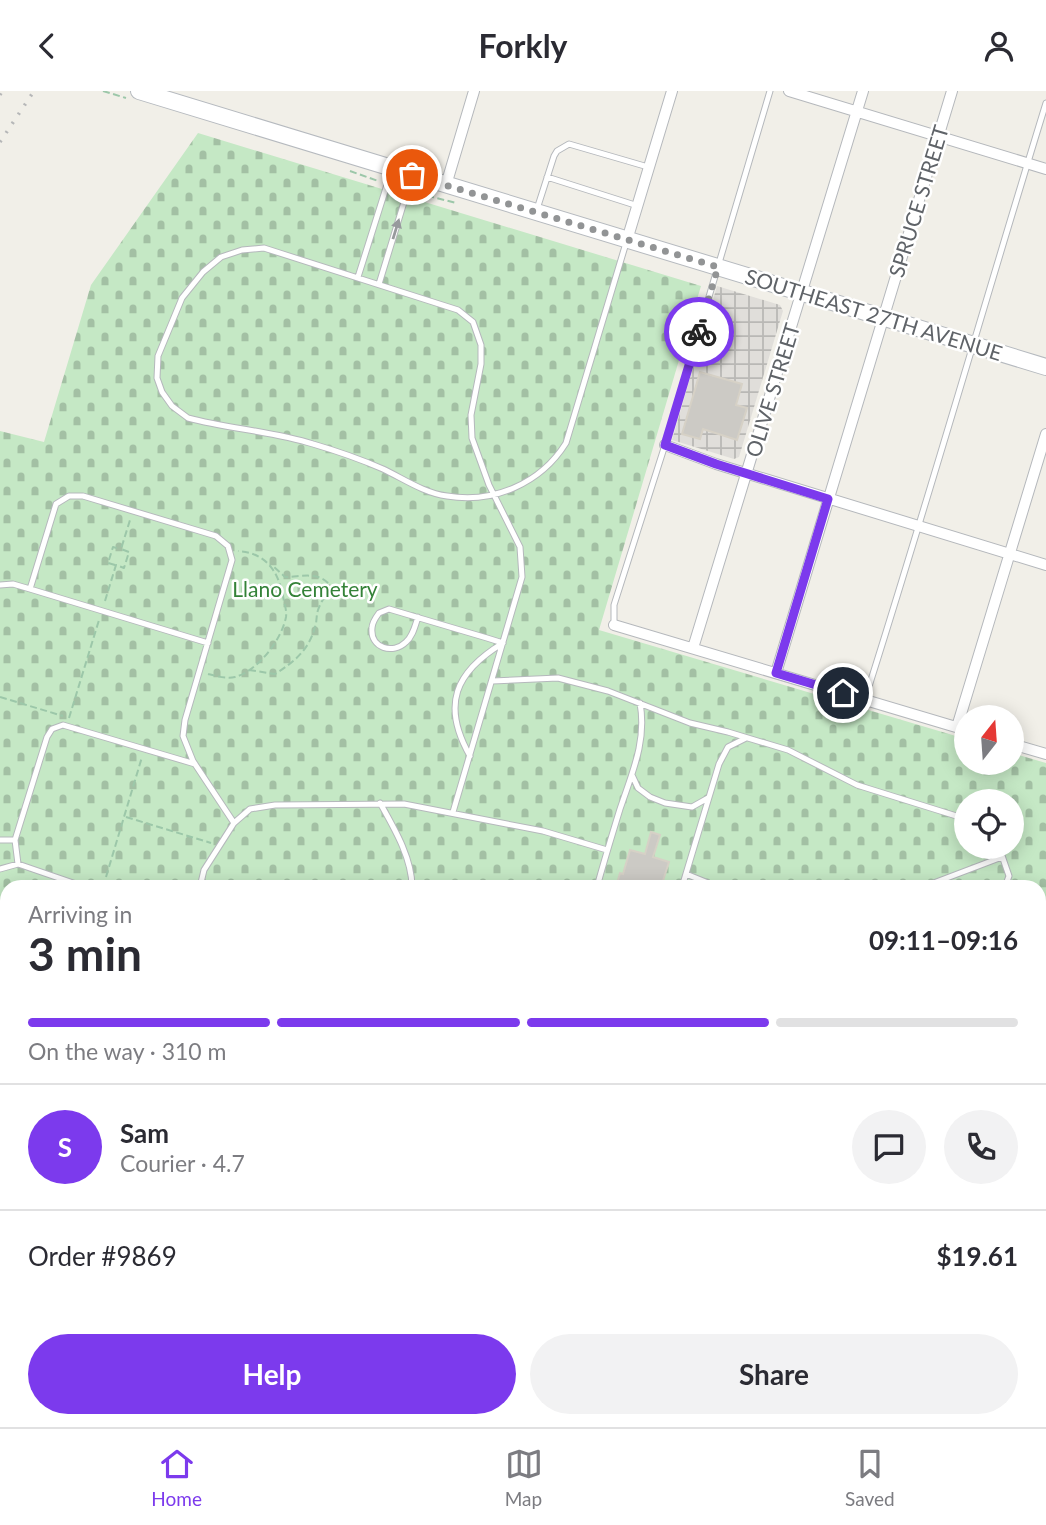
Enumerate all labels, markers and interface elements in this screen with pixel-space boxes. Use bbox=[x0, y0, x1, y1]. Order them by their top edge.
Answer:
text: Forkly bbox=[479, 26, 567, 65]
icon: back bbox=[28, 27, 66, 65]
icon: person bbox=[980, 27, 1018, 65]
street label: SPRUCE STREET bbox=[883, 121, 953, 280]
pin bbox=[382, 145, 442, 205]
icon: bag bbox=[393, 156, 431, 194]
one-way arrow bbox=[391, 219, 401, 240]
street label: SOUTHEAST 27TH AVENUE bbox=[742, 263, 1006, 365]
courier bbox=[664, 297, 734, 367]
icon: bike bbox=[680, 313, 718, 351]
street label: OLIVE STREET bbox=[740, 319, 804, 460]
park label: Llano Cemetery bbox=[232, 576, 378, 601]
pin bbox=[813, 663, 873, 723]
icon: home bbox=[824, 674, 862, 712]
north arrow bbox=[954, 705, 1024, 775]
map controls bbox=[954, 705, 1024, 859]
button: locate bbox=[954, 789, 1024, 859]
text: Arriving in bbox=[28, 900, 132, 928]
text: 09:11–09:16 bbox=[869, 924, 1018, 956]
text: 3 min bbox=[28, 926, 142, 981]
text: On the way · 310 m bbox=[28, 1037, 227, 1065]
button: chat bbox=[852, 1110, 926, 1184]
button: phone bbox=[944, 1110, 1018, 1184]
text: Sam bbox=[120, 1117, 169, 1149]
text: S bbox=[58, 1131, 72, 1163]
text: Courier · 4.7 bbox=[120, 1149, 245, 1177]
text: Order #9869 bbox=[28, 1240, 177, 1272]
text: $19.61 bbox=[936, 1240, 1018, 1272]
button: Help bbox=[28, 1334, 516, 1414]
button: Share bbox=[530, 1334, 1018, 1414]
tab: Home bbox=[151, 1445, 202, 1510]
tab: Map bbox=[505, 1445, 543, 1510]
tab: Saved bbox=[845, 1445, 895, 1510]

